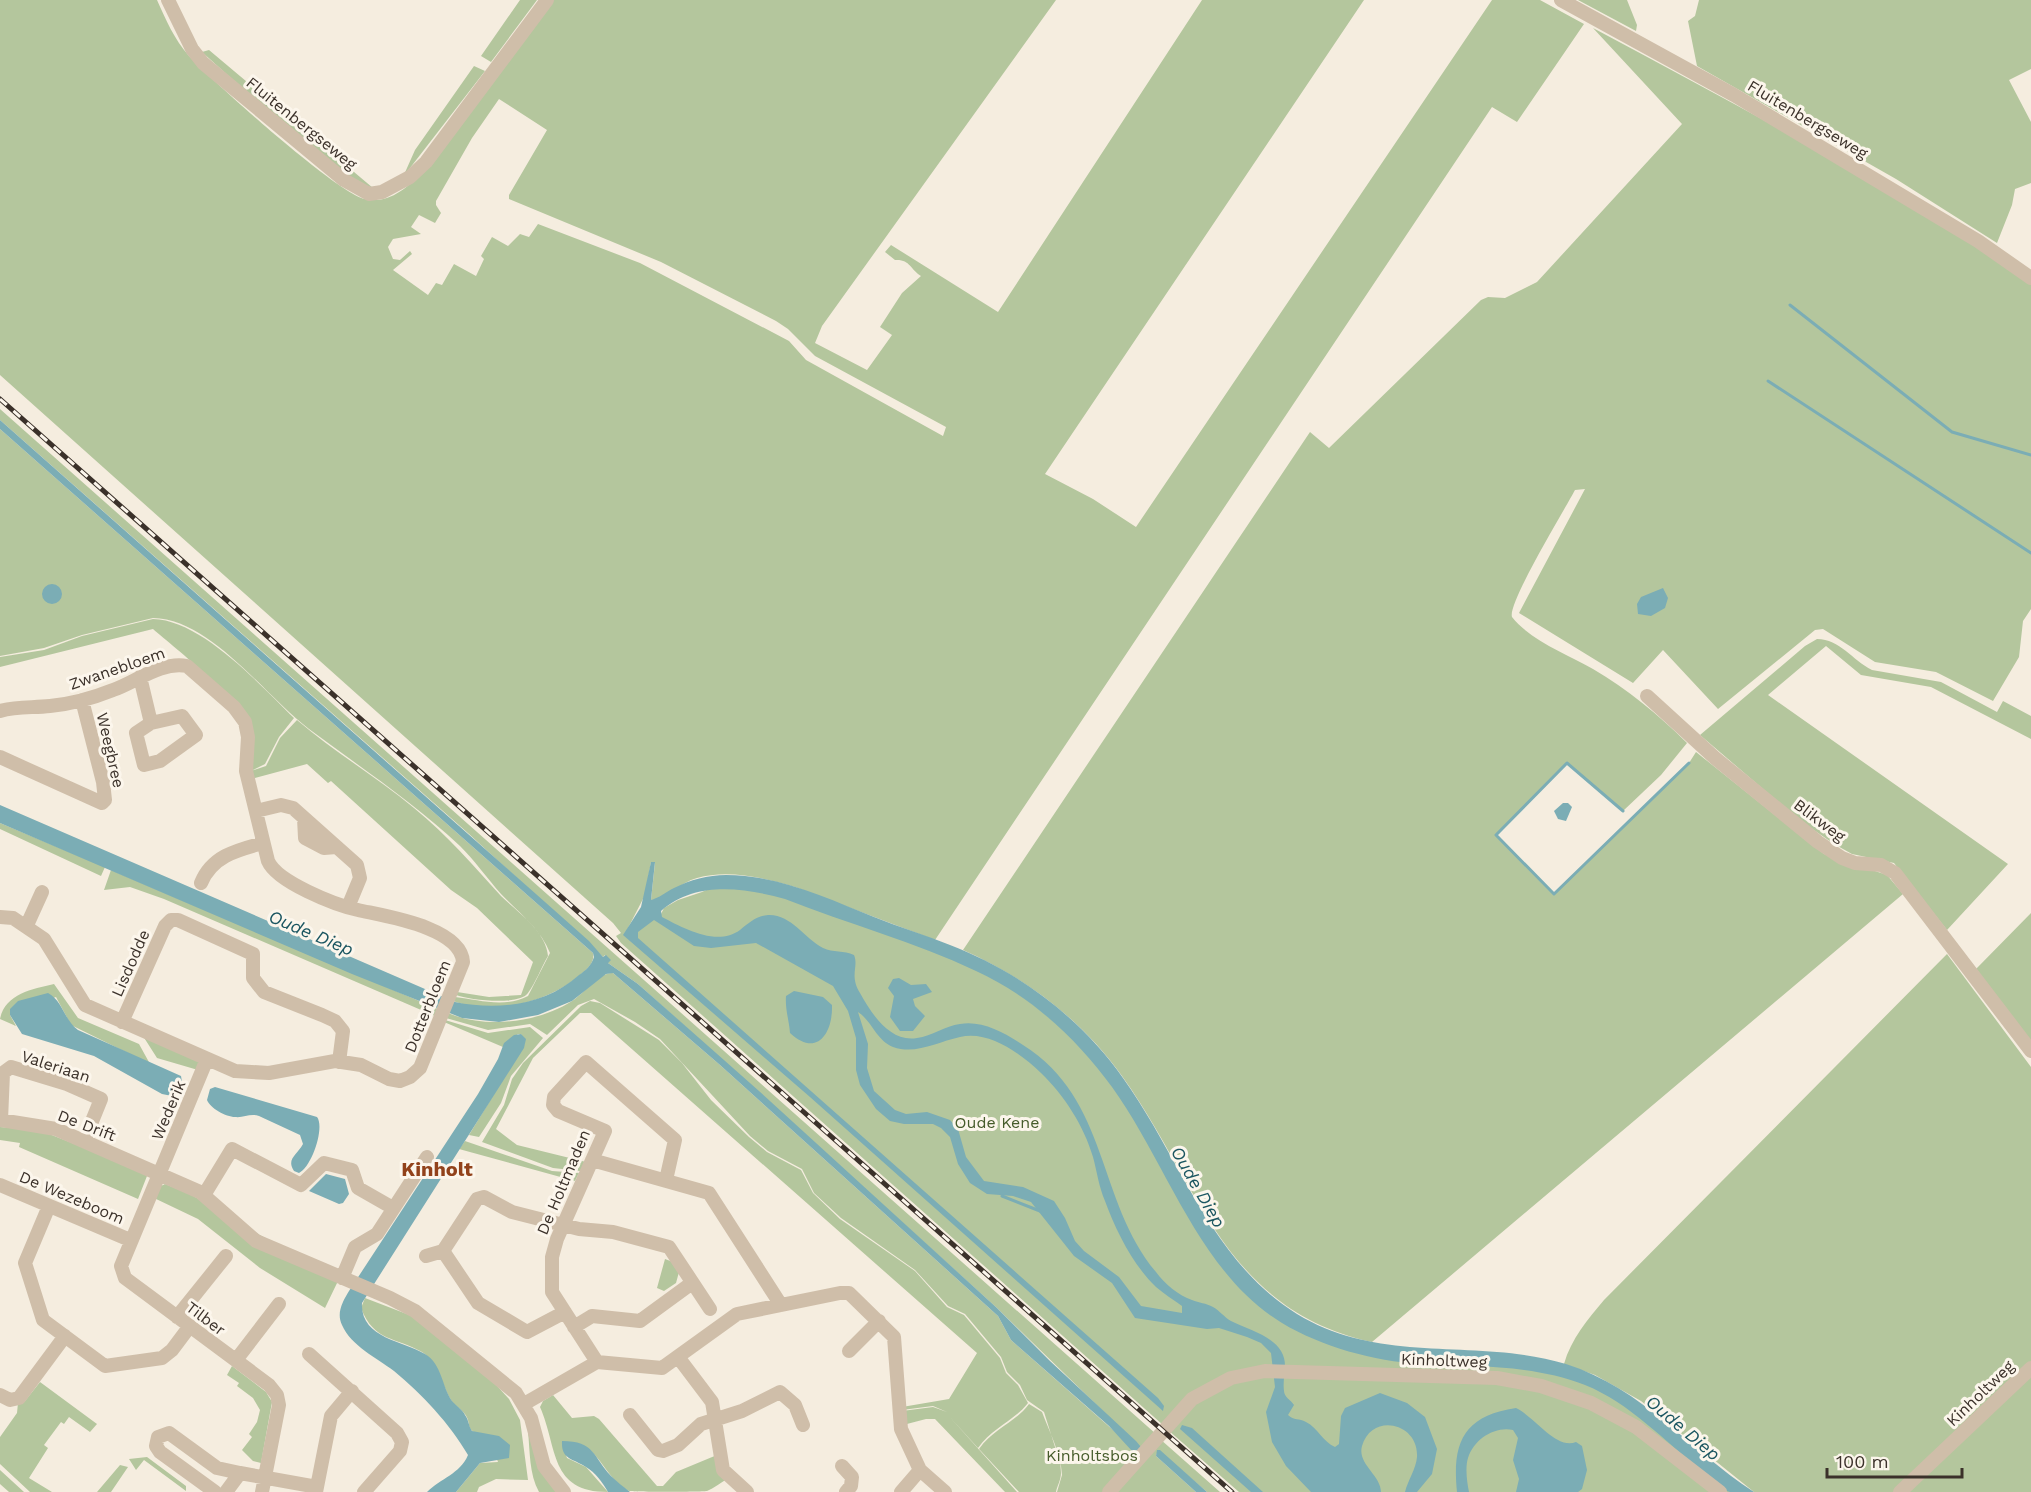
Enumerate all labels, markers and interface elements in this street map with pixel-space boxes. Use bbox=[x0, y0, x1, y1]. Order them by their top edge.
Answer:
street label: Fluitenbergseweg bbox=[243, 73, 361, 174]
street label: Fluitenbergseweg bbox=[1744, 76, 1872, 163]
street label: Zwanebloem bbox=[67, 643, 168, 694]
street label: Weegbree bbox=[93, 711, 128, 790]
street label: Blikweg bbox=[1790, 795, 1850, 846]
water label: Oude Diep bbox=[266, 905, 357, 960]
street label: Lisdodde bbox=[107, 927, 154, 1000]
street label: Dotterbloem bbox=[400, 957, 455, 1055]
street label: Valeriaan bbox=[19, 1046, 93, 1087]
street label: Wederik bbox=[147, 1077, 190, 1143]
street label: De Drift bbox=[55, 1106, 119, 1145]
park label: Oude Kene bbox=[955, 1113, 1039, 1132]
street label: De Holtmaden bbox=[533, 1127, 594, 1238]
water label: Oude Diep bbox=[1167, 1142, 1230, 1231]
district label: Kinholt bbox=[401, 1157, 473, 1181]
street label: De Wezeboom bbox=[17, 1167, 127, 1228]
street label: Tilber bbox=[182, 1297, 230, 1340]
street label: Kinholtweg bbox=[1401, 1349, 1488, 1372]
street label: Kinholtweg bbox=[1943, 1356, 2018, 1430]
water label: Oude Diep bbox=[1642, 1391, 1725, 1465]
scale bar bbox=[1827, 1441, 1962, 1479]
park label: Kinholtsbos bbox=[1046, 1446, 1138, 1465]
text: 100 m bbox=[1836, 1451, 1889, 1472]

